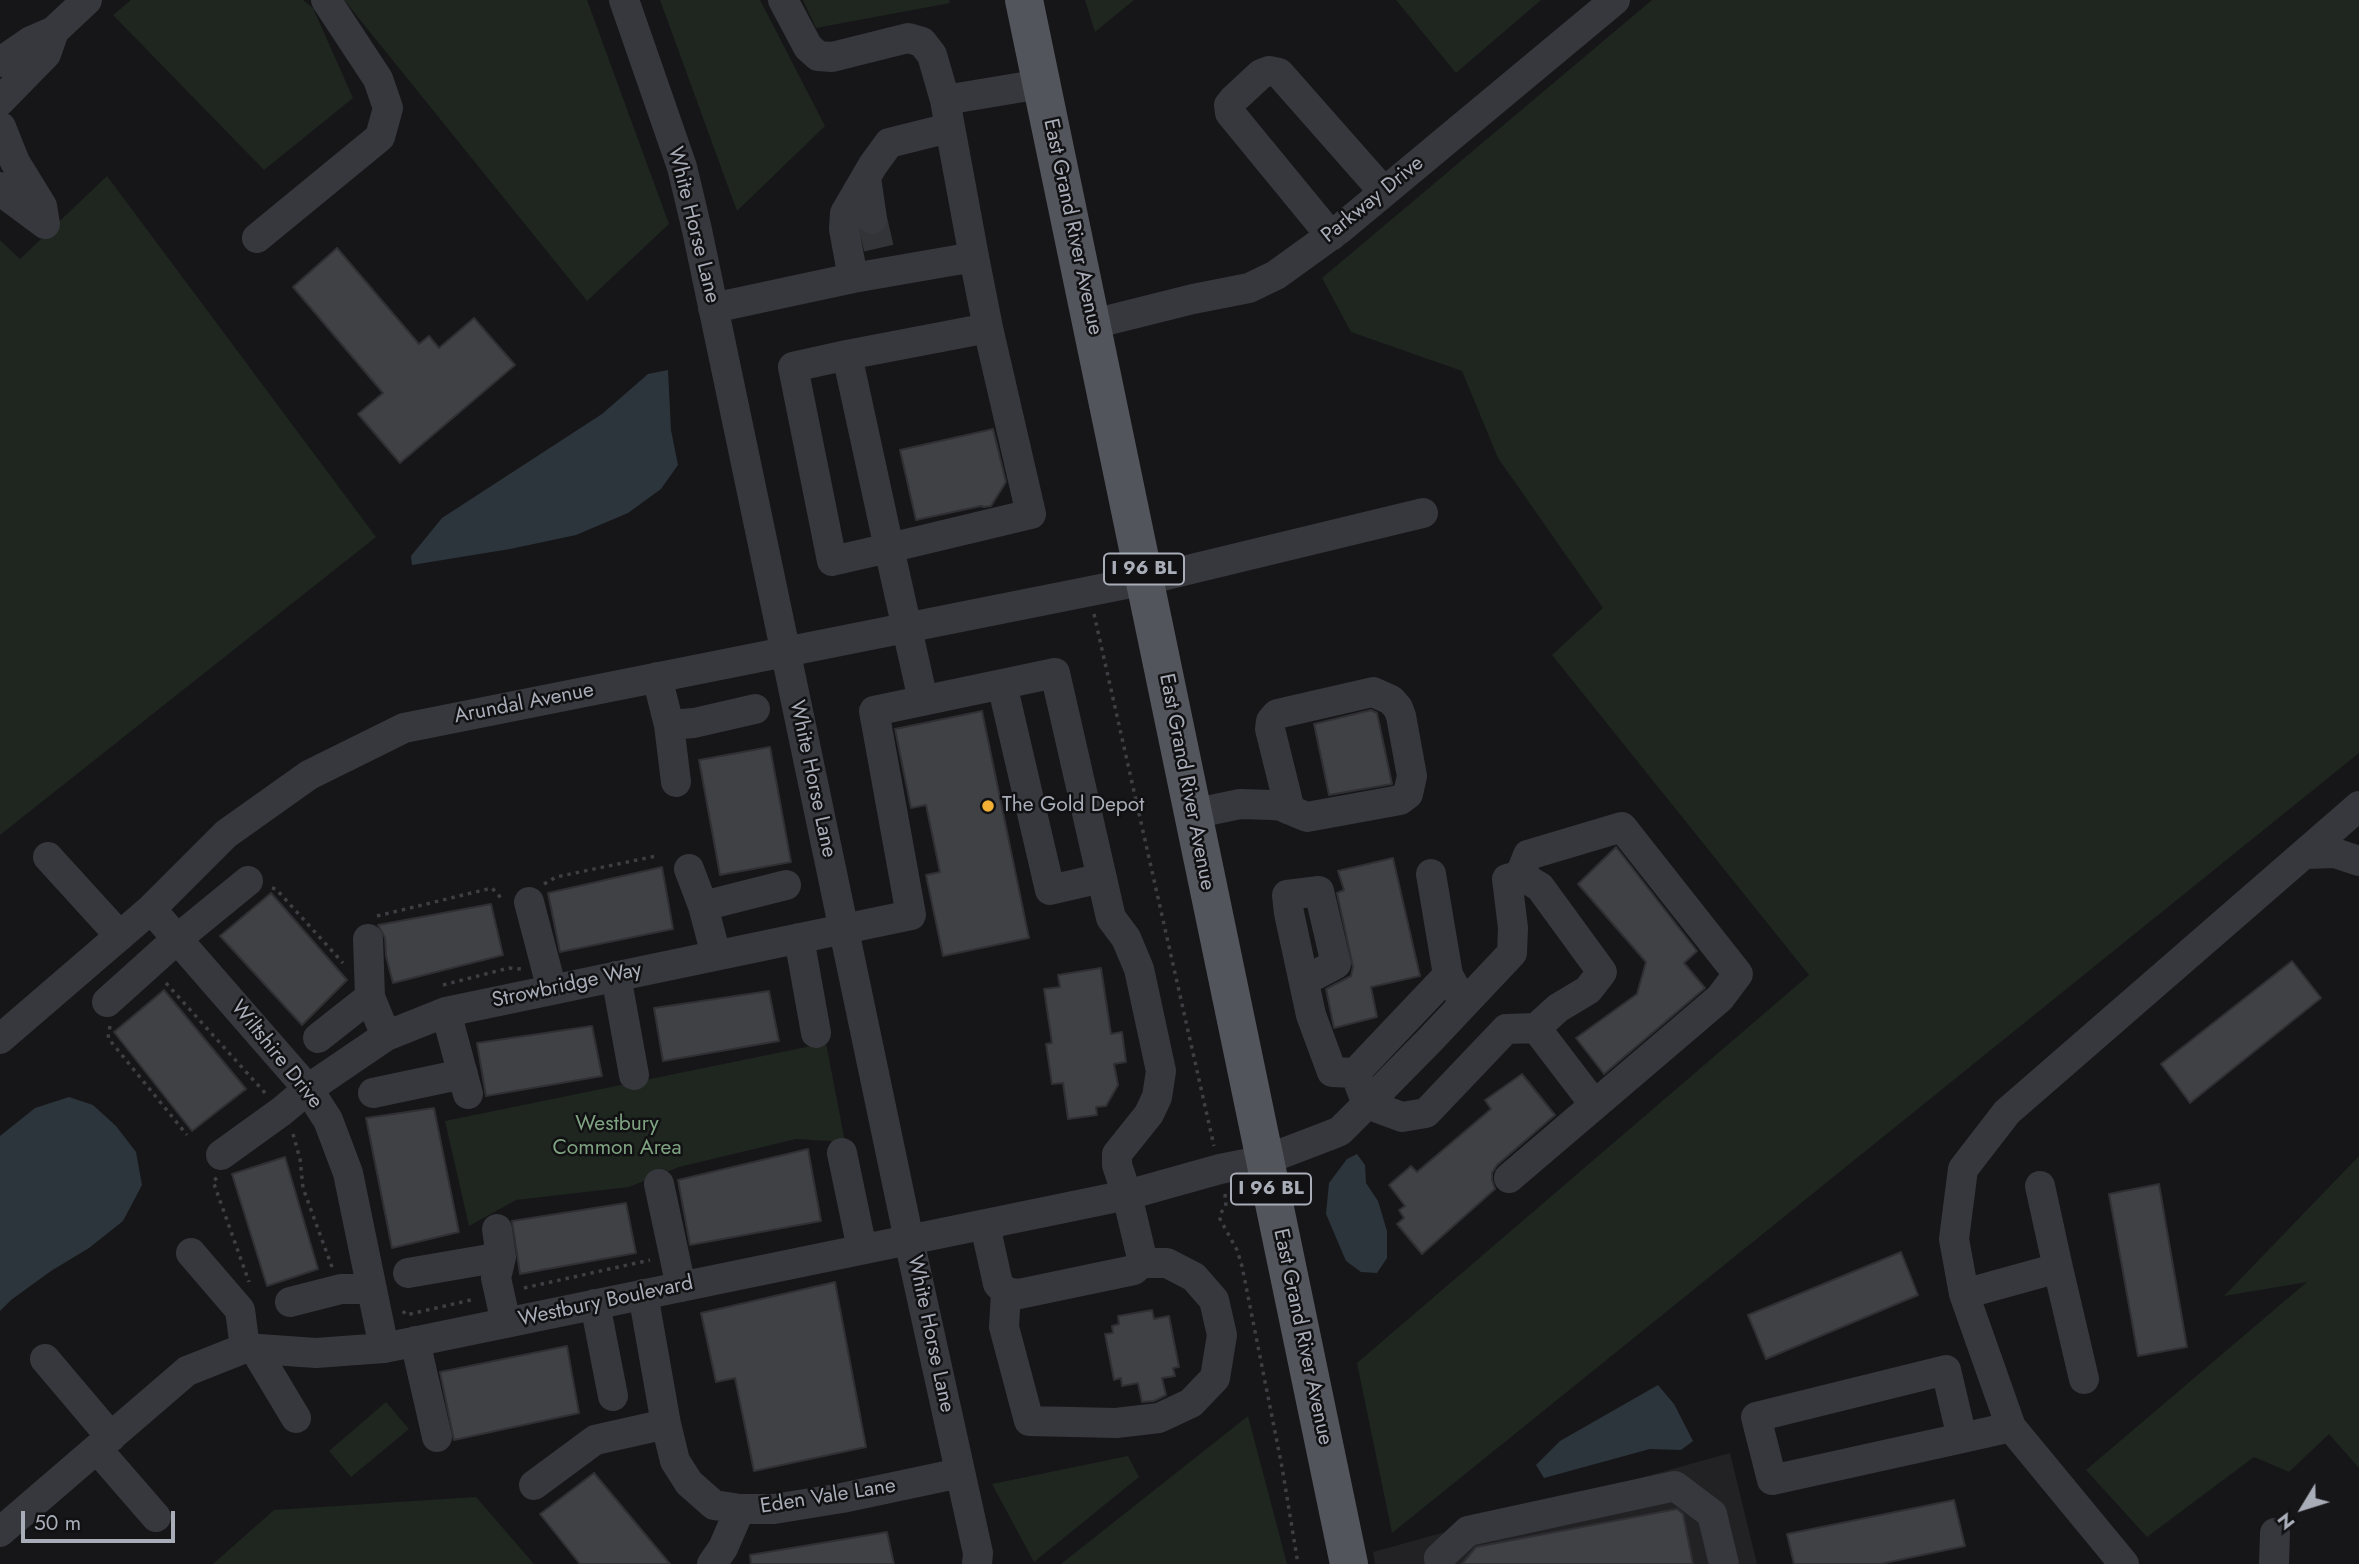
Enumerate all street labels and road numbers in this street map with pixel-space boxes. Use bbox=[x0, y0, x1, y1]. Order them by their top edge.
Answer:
street label: East Grand River Avenue bbox=[1037, 117, 1107, 337]
street label: White Horse Lane bbox=[661, 144, 725, 306]
street label: Parkway Drive bbox=[1317, 151, 1429, 249]
road number: I 96 BL bbox=[1104, 554, 1184, 584]
street label: East Grand River Avenue bbox=[1153, 672, 1219, 892]
street label: Arundal Avenue bbox=[452, 678, 596, 730]
street label: White Horse Lane bbox=[783, 698, 841, 860]
street label: Strowbridge Way bbox=[490, 958, 644, 1014]
street label: Wiltshire Drive bbox=[225, 996, 327, 1114]
road number: I 96 BL bbox=[1231, 1174, 1311, 1204]
street label: East Grand River Avenue bbox=[1267, 1227, 1337, 1447]
street label: White Horse Lane bbox=[901, 1253, 959, 1415]
street label: Westbury Boulevard bbox=[516, 1271, 696, 1333]
street label: Eden Vale Lane bbox=[758, 1474, 898, 1520]

